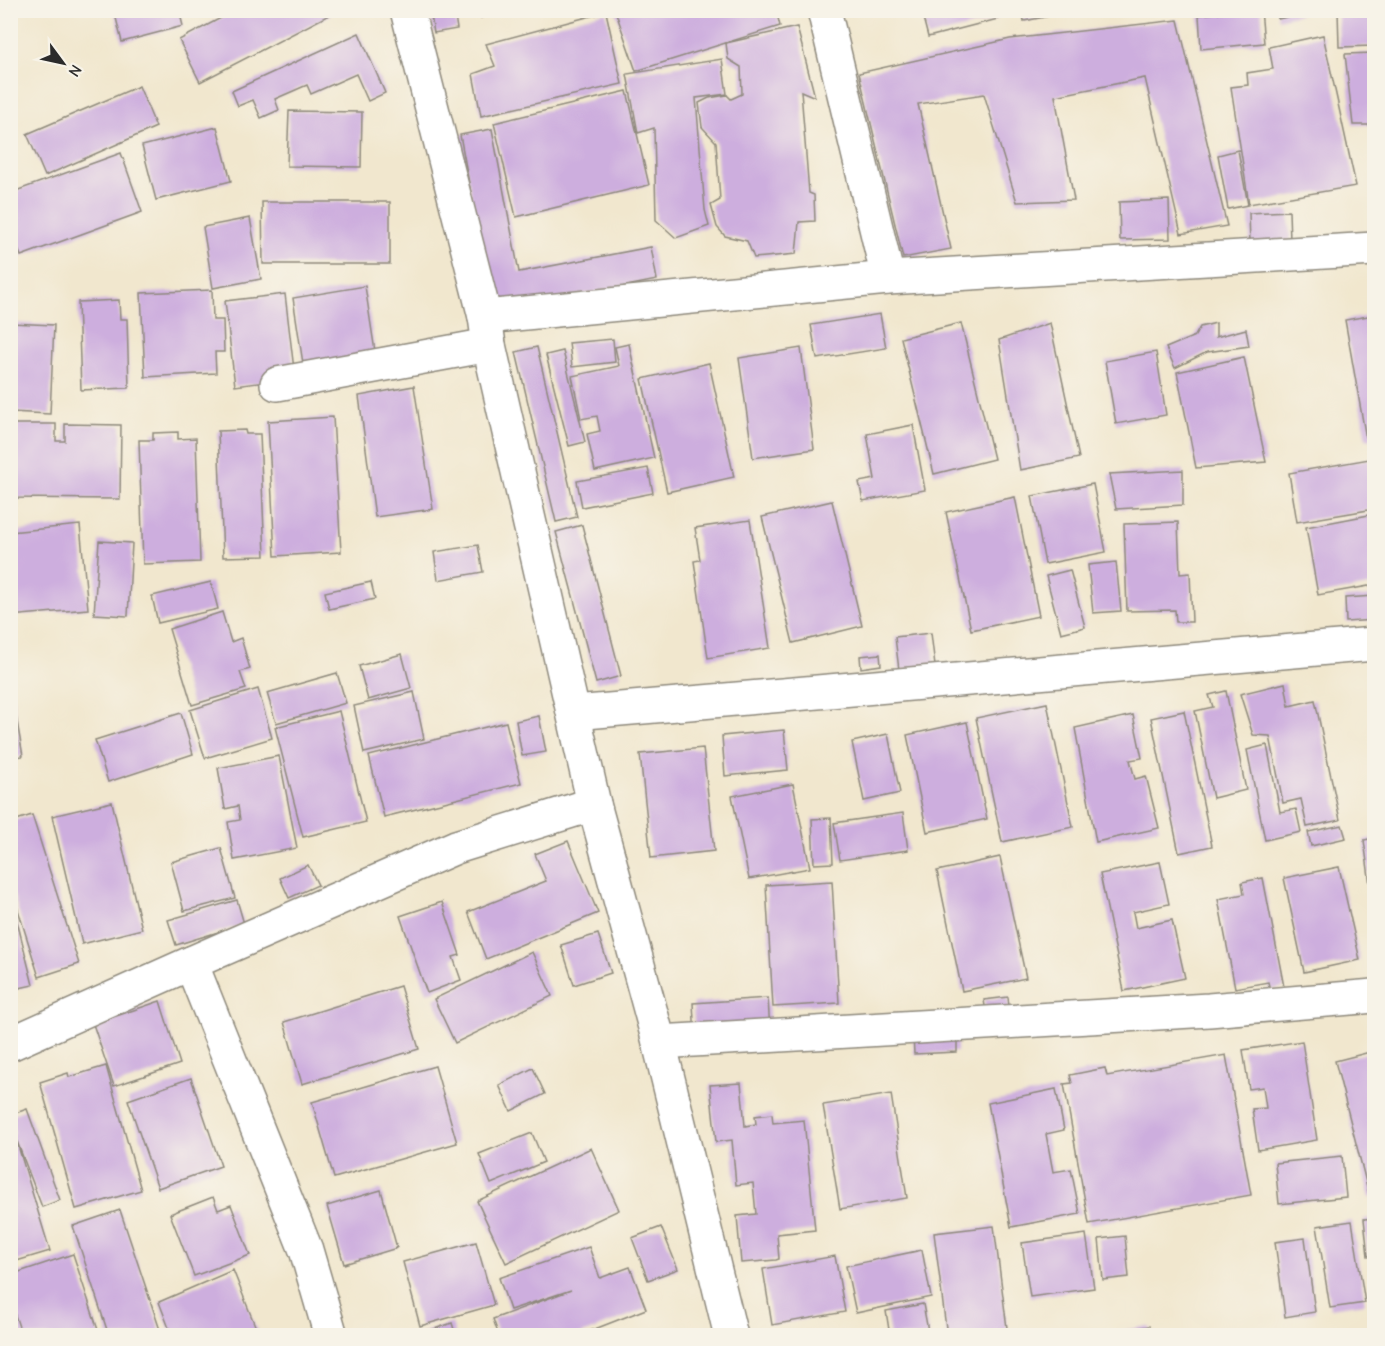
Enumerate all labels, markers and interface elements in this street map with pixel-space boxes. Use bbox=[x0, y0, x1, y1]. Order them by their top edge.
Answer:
north arrow bbox=[33, 33, 93, 93]
text: N bbox=[64, 61, 85, 80]

